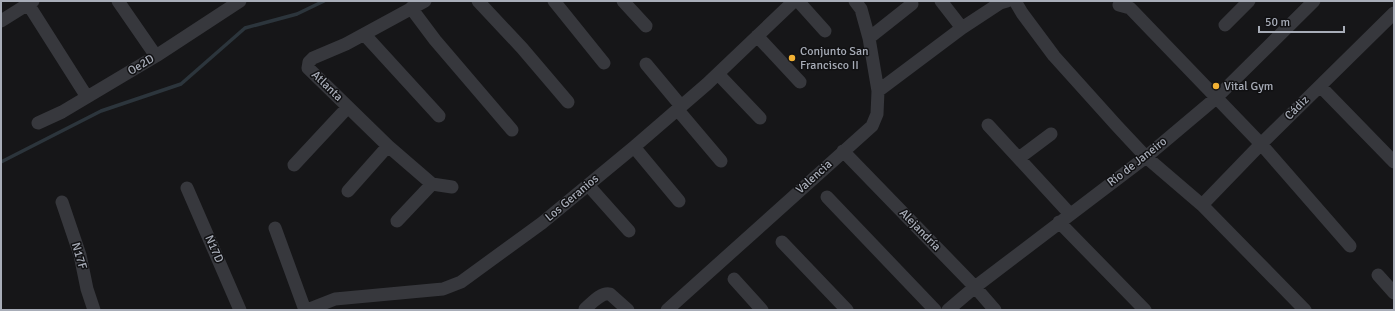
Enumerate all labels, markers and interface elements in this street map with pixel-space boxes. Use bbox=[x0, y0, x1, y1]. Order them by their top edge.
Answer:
scale bar bbox=[1259, 8, 1344, 34]
text: 50 m bbox=[1265, 15, 1290, 30]
place label: Conjunto San Francisco II bbox=[800, 44, 869, 73]
street label: Oe2D bbox=[125, 51, 157, 79]
marker: Conjunto San Francisco II bbox=[787, 53, 797, 63]
street label: Atlanta bbox=[308, 67, 346, 105]
place label: Vital Gym bbox=[1224, 79, 1273, 94]
marker: Vital Gym bbox=[1211, 81, 1221, 91]
street label: Cádiz bbox=[1282, 93, 1312, 123]
street label: Río de Janeiro bbox=[1104, 134, 1170, 190]
street label: Valencia bbox=[793, 157, 835, 197]
street label: Los Geranios bbox=[542, 171, 602, 225]
street label: Alejandría bbox=[896, 206, 944, 254]
street label: N17D bbox=[201, 233, 227, 265]
street label: N17F bbox=[68, 241, 90, 271]

